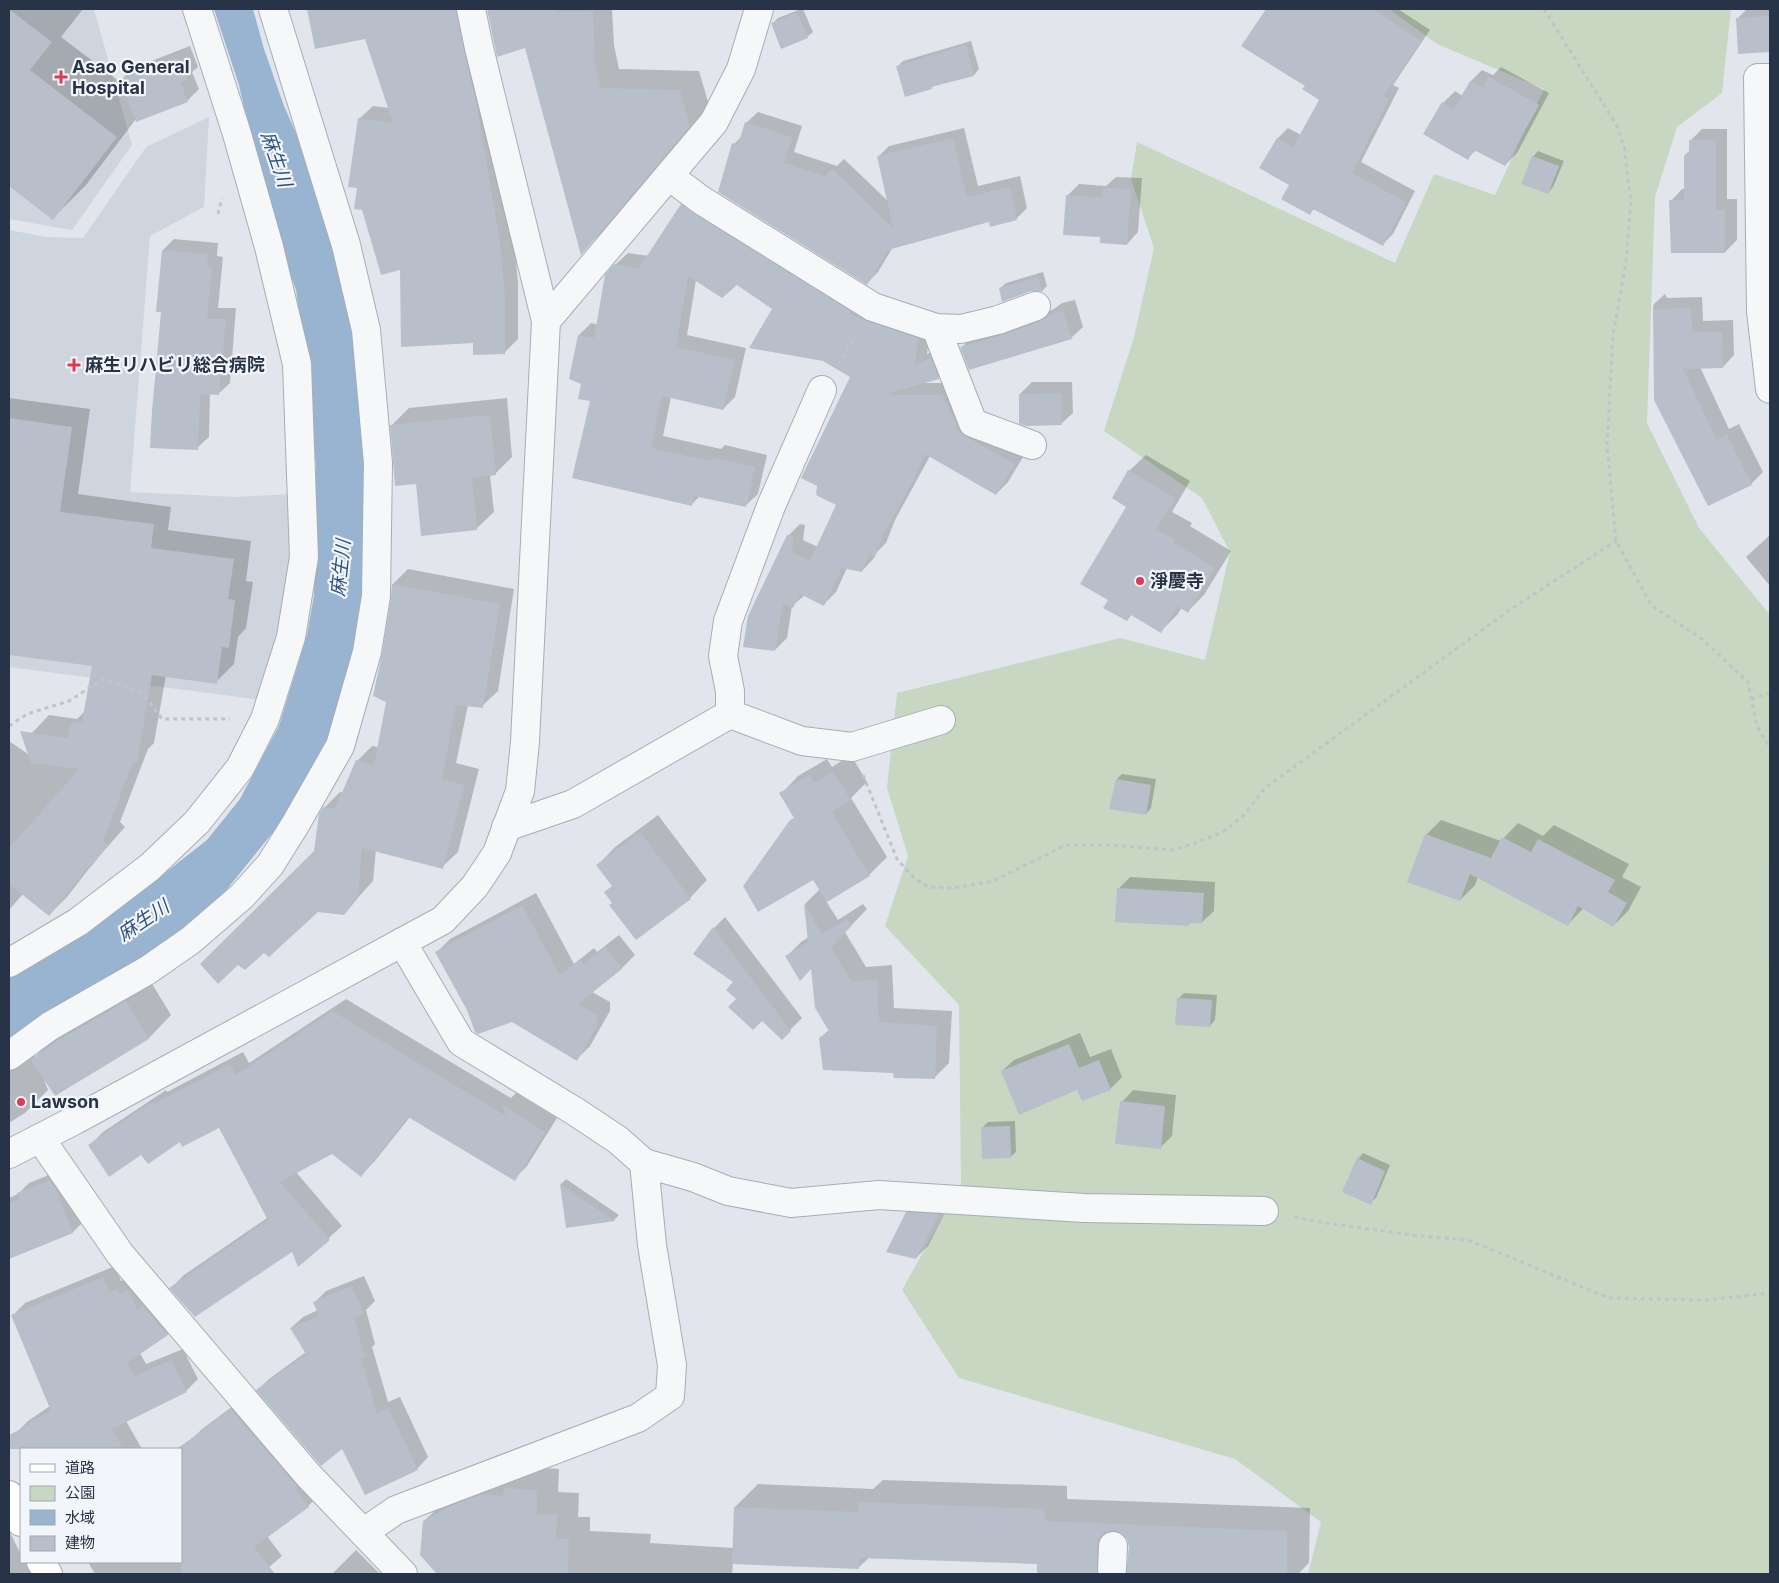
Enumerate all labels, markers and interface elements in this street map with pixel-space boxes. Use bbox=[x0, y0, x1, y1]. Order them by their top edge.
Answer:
place label: Asao General Hospital bbox=[72, 56, 190, 98]
marker: Asao General Hospital bbox=[54, 70, 68, 84]
water label: 麻生川 bbox=[256, 128, 297, 192]
place label: 麻生リハビリ総合病院 bbox=[85, 354, 265, 375]
marker: 麻生リハビリ総合病院 bbox=[67, 358, 81, 372]
water label: 麻生川 bbox=[326, 537, 355, 598]
place label: 淨慶寺 bbox=[1150, 570, 1204, 591]
marker: 淨慶寺 bbox=[1134, 575, 1146, 587]
water label: 麻生川 bbox=[113, 894, 175, 946]
place label: Lawson bbox=[31, 1091, 99, 1112]
marker: Lawson bbox=[15, 1096, 27, 1108]
legend bbox=[20, 1448, 182, 1563]
text: 道路 bbox=[65, 1458, 95, 1477]
text: 公園 bbox=[65, 1483, 95, 1502]
text: 水域 bbox=[65, 1508, 95, 1527]
text: 建物 bbox=[65, 1533, 95, 1552]

